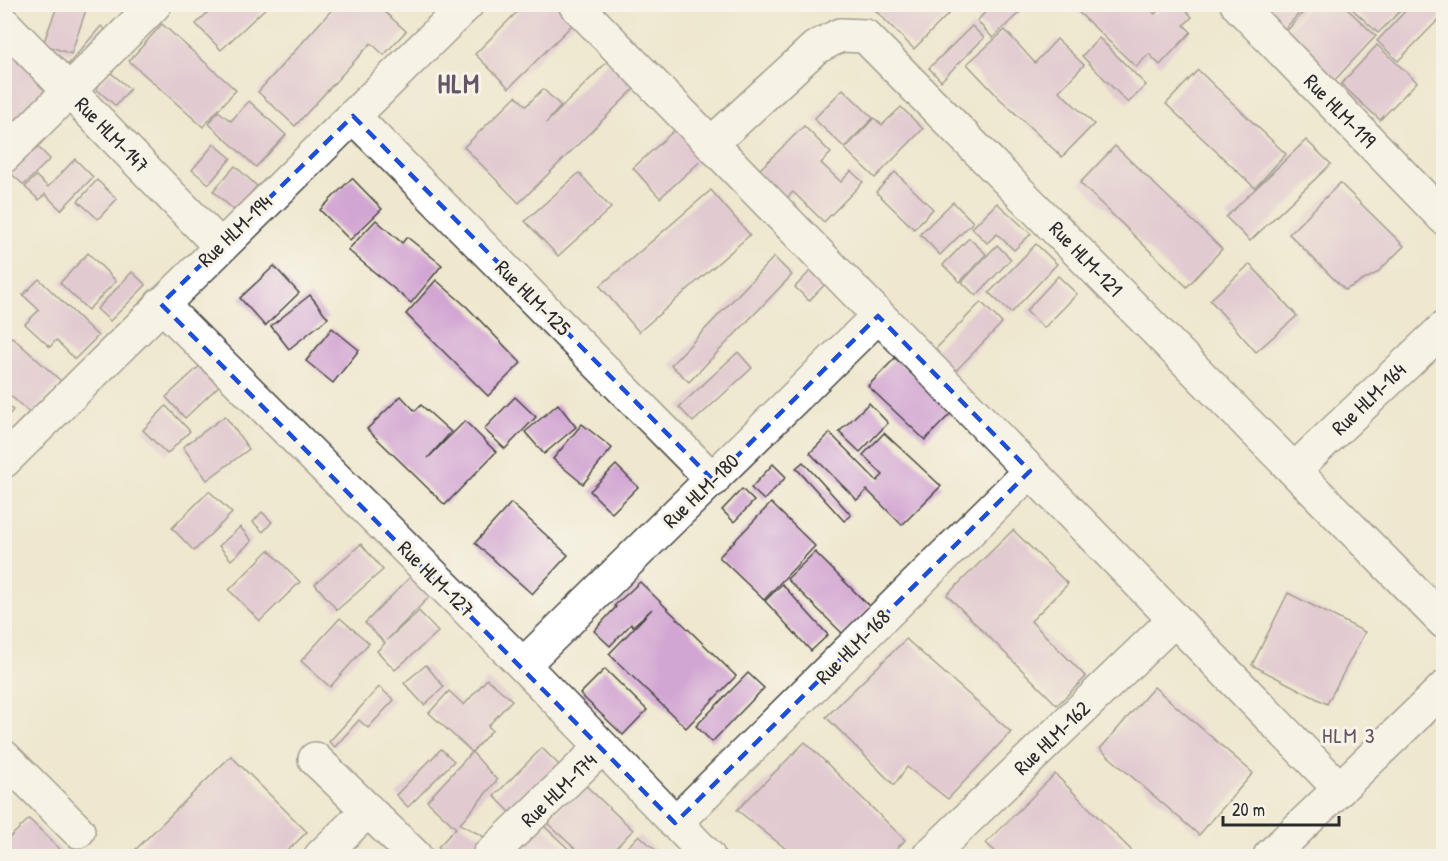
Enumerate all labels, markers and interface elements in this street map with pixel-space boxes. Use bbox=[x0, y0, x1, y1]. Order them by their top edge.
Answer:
district label: HLM bbox=[437, 65, 481, 101]
street label: Rue HLM-119 bbox=[1298, 67, 1383, 154]
street label: Rue HLM-147 bbox=[69, 90, 156, 179]
street label: Rue HLM-194 bbox=[191, 188, 278, 273]
street label: Rue HLM-121 bbox=[1043, 214, 1130, 303]
street label: Rue HLM-125 bbox=[489, 253, 578, 342]
street label: Rue HLM-164 bbox=[1325, 356, 1412, 442]
street label: Rue HLM-180 bbox=[656, 447, 745, 534]
street label: Rue HLM-127 bbox=[392, 534, 481, 623]
street label: Rue HLM-168 bbox=[809, 603, 896, 690]
street label: Rue HLM-162 bbox=[1007, 694, 1096, 781]
district label: HLM 3 bbox=[1322, 720, 1376, 750]
street label: Rue HLM-174 bbox=[514, 746, 603, 833]
scale bar bbox=[1223, 789, 1338, 827]
text: 20 m bbox=[1232, 797, 1265, 822]

